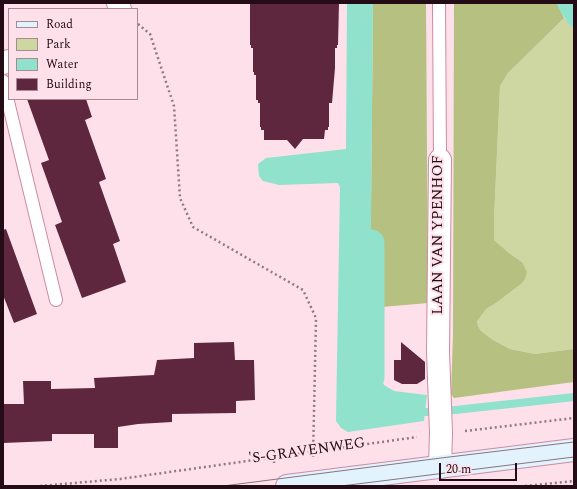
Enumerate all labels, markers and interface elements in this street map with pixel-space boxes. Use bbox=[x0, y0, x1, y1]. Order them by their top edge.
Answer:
legend bbox=[8, 8, 138, 100]
text: Road bbox=[46, 15, 73, 34]
text: Park bbox=[46, 35, 71, 54]
text: Water bbox=[46, 55, 78, 74]
text: Building bbox=[46, 75, 92, 94]
street label: LAAN VAN YPENHOF bbox=[430, 155, 448, 315]
street label: 'S-GRAVENWEG bbox=[248, 435, 366, 469]
scale bar bbox=[441, 455, 519, 481]
text: 20 m bbox=[446, 460, 471, 479]

